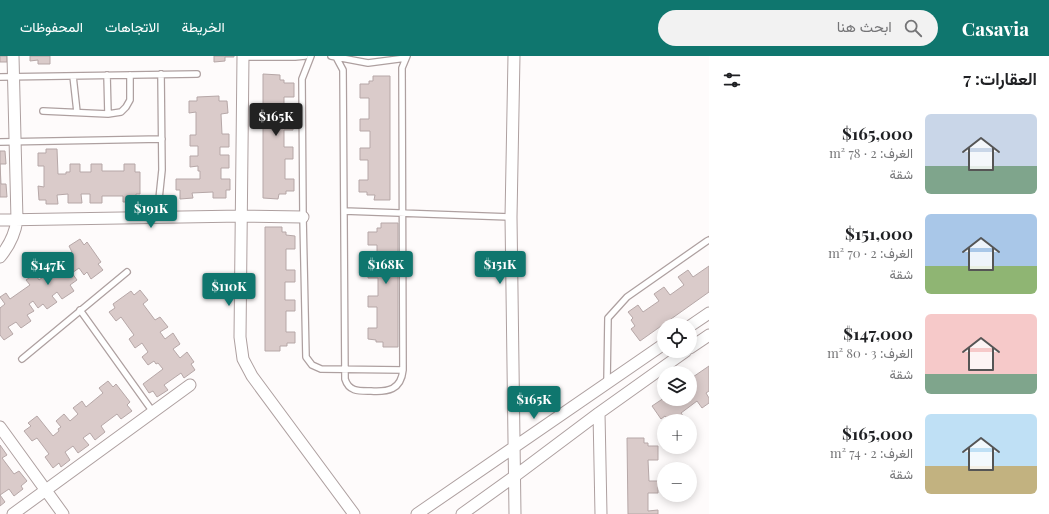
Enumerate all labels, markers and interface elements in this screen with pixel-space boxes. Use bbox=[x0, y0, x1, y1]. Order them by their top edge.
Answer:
search box bbox=[658, 10, 938, 46]
text: Casavia bbox=[962, 15, 1029, 41]
text: ابحث هنا bbox=[837, 16, 892, 36]
text: المحفوظات bbox=[20, 17, 83, 36]
text: الاتجاهات bbox=[105, 17, 159, 36]
text: الخريطة bbox=[181, 17, 225, 36]
icon: search bbox=[902, 17, 924, 39]
text: العقارات: 7 bbox=[963, 67, 1037, 89]
icon: filters bbox=[721, 69, 743, 91]
pin: $165K bbox=[248, 103, 304, 137]
text: $165K bbox=[259, 107, 293, 124]
text: $165,000 bbox=[842, 122, 913, 144]
icon: home bbox=[957, 130, 1005, 178]
text: الغرف: 2 · 78 m² bbox=[829, 144, 913, 161]
text: شقة bbox=[890, 165, 913, 182]
pin: $191K bbox=[123, 195, 179, 229]
text: $191K bbox=[134, 199, 168, 216]
text: $151,000 bbox=[845, 222, 913, 244]
icon: home bbox=[957, 230, 1005, 278]
text: الغرف: 2 · 70 m² bbox=[828, 244, 913, 261]
pin: $168K bbox=[358, 251, 414, 285]
pin: $151K bbox=[472, 251, 528, 285]
pin: $147K bbox=[20, 252, 76, 286]
text: $168K bbox=[368, 255, 404, 272]
text: $151K bbox=[484, 255, 516, 272]
text: $147K bbox=[31, 256, 65, 273]
text: شقة bbox=[890, 265, 913, 282]
pin: $110K bbox=[201, 273, 257, 307]
text: $110K bbox=[211, 277, 247, 294]
map controls bbox=[657, 318, 697, 502]
button: locate bbox=[657, 318, 697, 358]
text: $147,000 bbox=[843, 322, 913, 344]
icon: home bbox=[957, 330, 1005, 378]
text: الغرف: 3 · 80 m² bbox=[827, 344, 913, 361]
text: شقة bbox=[890, 365, 913, 382]
button: layers bbox=[657, 366, 697, 406]
pin: $165K bbox=[506, 386, 562, 420]
text: $165K bbox=[517, 390, 551, 407]
button: + bbox=[657, 414, 697, 454]
text: $165,000 bbox=[842, 422, 913, 444]
icon: home bbox=[957, 430, 1005, 478]
text: الغرف: 2 · 74 m² bbox=[830, 444, 913, 461]
button: − bbox=[657, 462, 697, 502]
text: شقة bbox=[890, 465, 913, 482]

